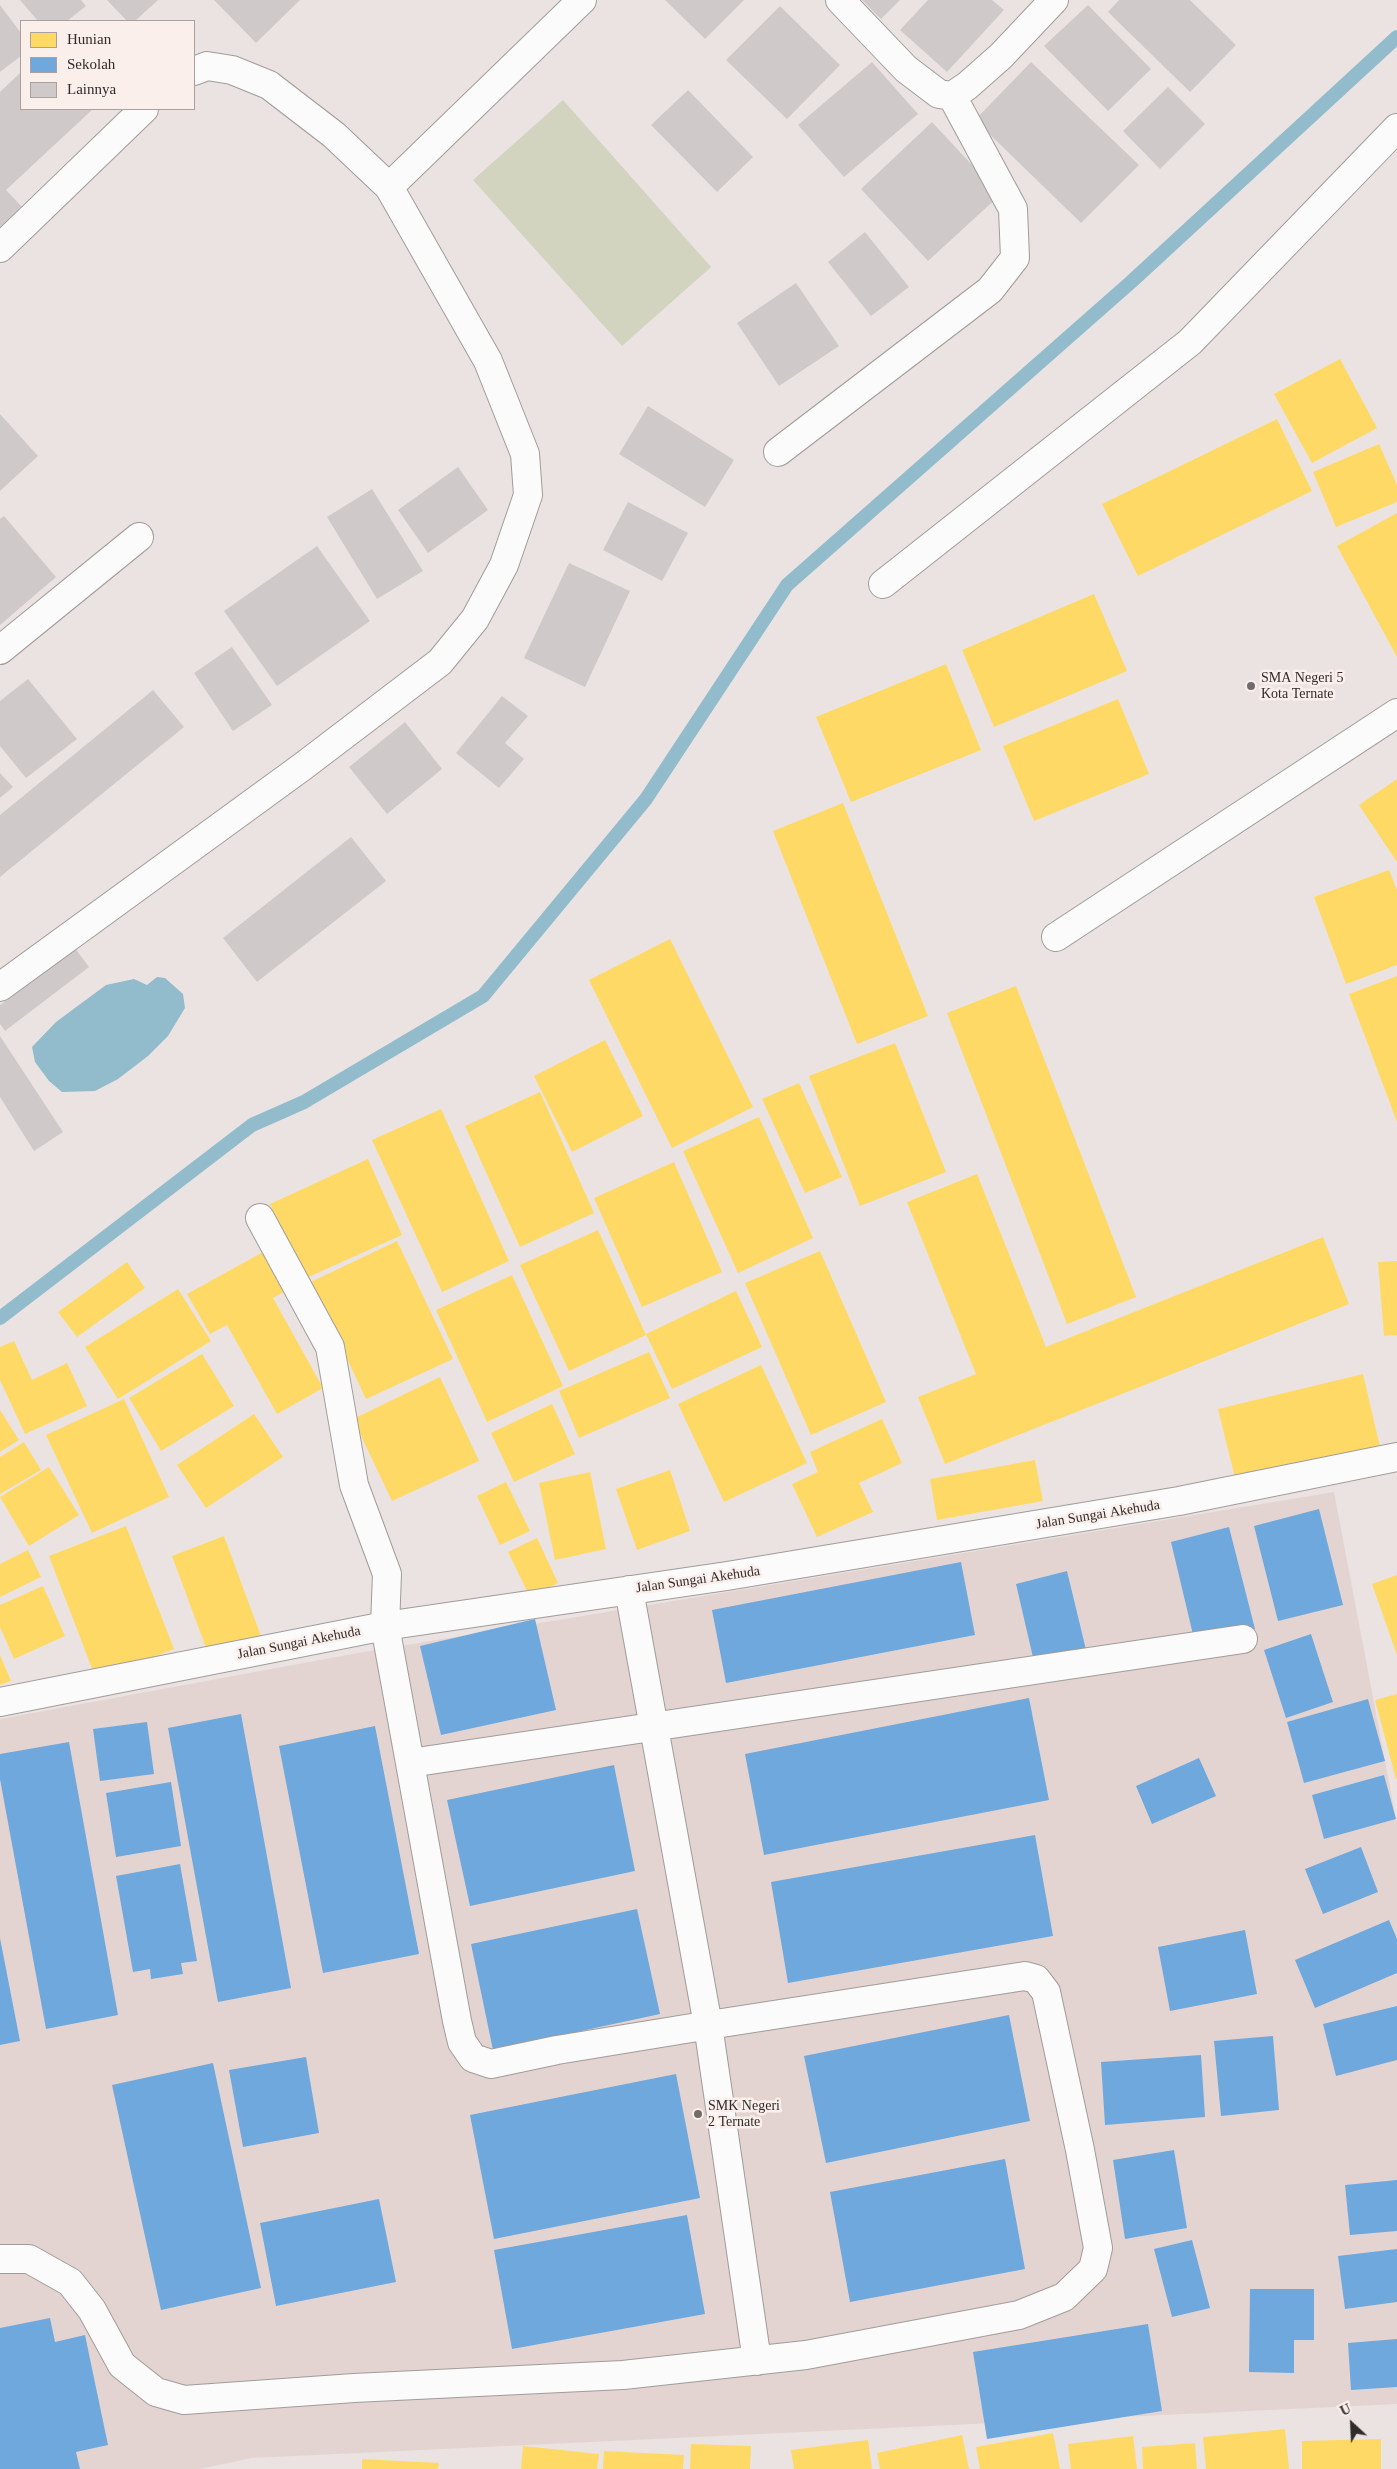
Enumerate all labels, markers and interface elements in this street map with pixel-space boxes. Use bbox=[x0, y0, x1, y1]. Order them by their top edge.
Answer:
legend bbox=[20, 20, 195, 110]
text: Hunian bbox=[67, 31, 111, 47]
text: Sekolah bbox=[67, 56, 115, 72]
text: Lainnya bbox=[67, 81, 116, 97]
place label: SMA Negeri 5 Kota Ternate bbox=[1261, 670, 1343, 702]
marker: SMA Negeri 5 Kota Ternate bbox=[1245, 680, 1257, 692]
street label: Jalan Sungai Akehuda bbox=[1035, 1497, 1161, 1533]
street label: Jalan Sungai Akehuda bbox=[635, 1563, 761, 1597]
street label: Jalan Sungai Akehuda bbox=[236, 1623, 362, 1663]
place label: SMK Negeri 2 Ternate bbox=[708, 2098, 780, 2130]
marker: SMK Negeri 2 Ternate bbox=[692, 2108, 704, 2120]
north arrow bbox=[1327, 2399, 1377, 2449]
text: U bbox=[1338, 2401, 1353, 2419]

